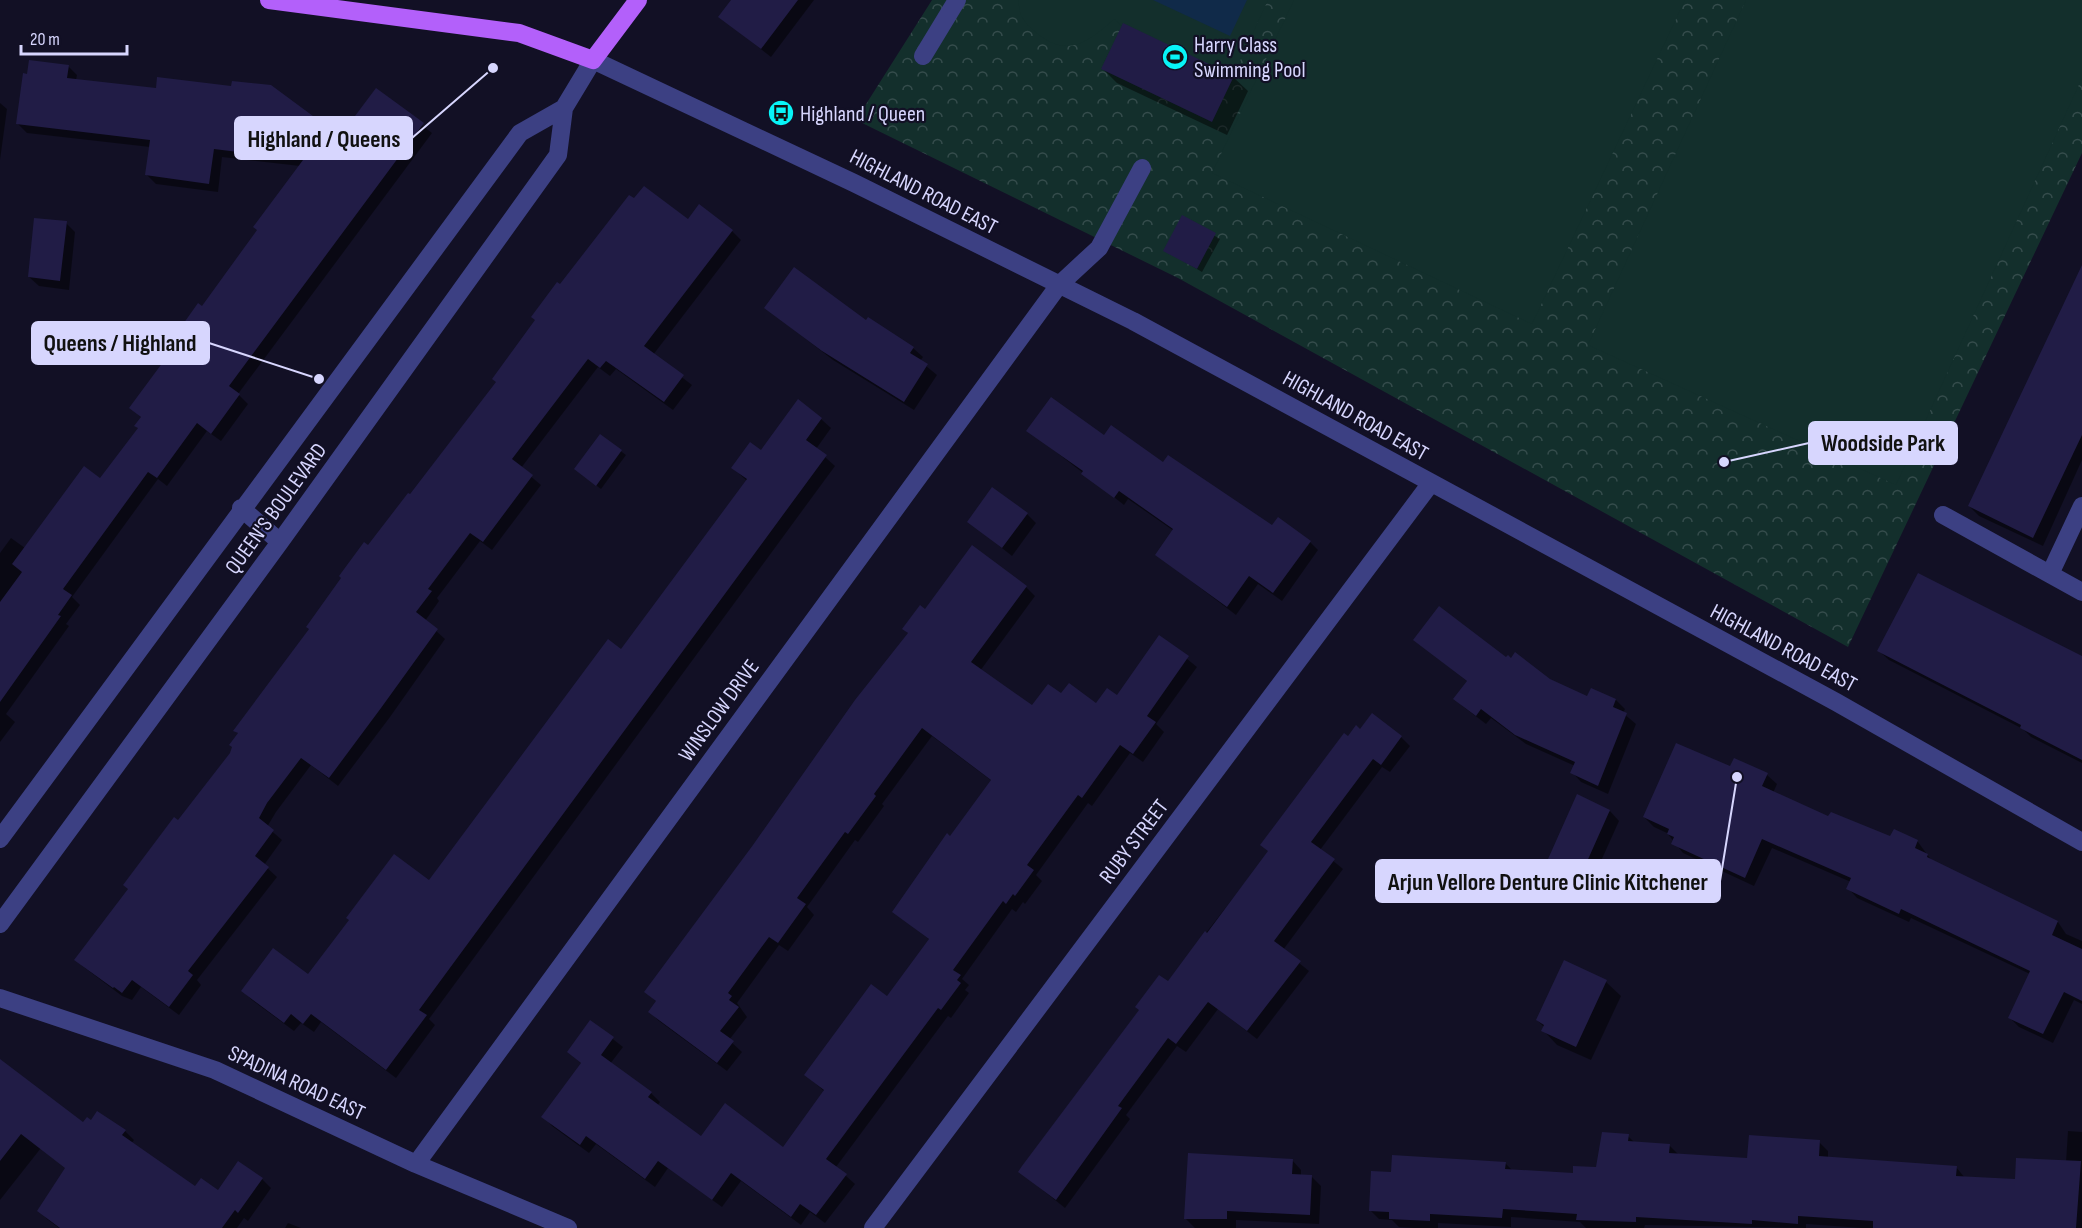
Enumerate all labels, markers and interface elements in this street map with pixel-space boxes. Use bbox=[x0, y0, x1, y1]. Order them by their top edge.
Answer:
scale bar bbox=[21, 18, 128, 56]
text: 20 m bbox=[30, 29, 60, 50]
place label: Harry Class Swimming Pool bbox=[1194, 32, 1306, 84]
sports icon: Harry Class Swimming Pool bbox=[1160, 42, 1190, 72]
bus stop icon: Highland / Queen bbox=[766, 98, 796, 128]
place label: Highland / Queen bbox=[800, 101, 925, 128]
callout: Highland / Queens bbox=[235, 117, 412, 159]
text: Highland / Queens bbox=[247, 125, 401, 154]
street label: HIGHLAND ROAD EAST bbox=[845, 144, 1002, 241]
callout: Queens / Highland bbox=[32, 322, 209, 364]
text: Queens / Highland bbox=[43, 329, 197, 358]
street label: HIGHLAND ROAD EAST bbox=[1278, 365, 1433, 467]
callout: Woodside Park bbox=[1809, 422, 1957, 464]
text: Woodside Park bbox=[1821, 429, 1945, 458]
street label: QUEEN'S BOULEVARD bbox=[219, 438, 333, 580]
street label: HIGHLAND ROAD EAST bbox=[1705, 598, 1861, 698]
street label: WINSLOW DRIVE bbox=[673, 654, 765, 767]
street label: RUBY STREET bbox=[1094, 794, 1175, 889]
callout: Arjun Vellore Denture Clinic Kitchener bbox=[1376, 860, 1720, 902]
text: Arjun Vellore Denture Clinic Kitchener bbox=[1387, 868, 1709, 897]
street label: SPADINA ROAD EAST bbox=[224, 1040, 369, 1127]

